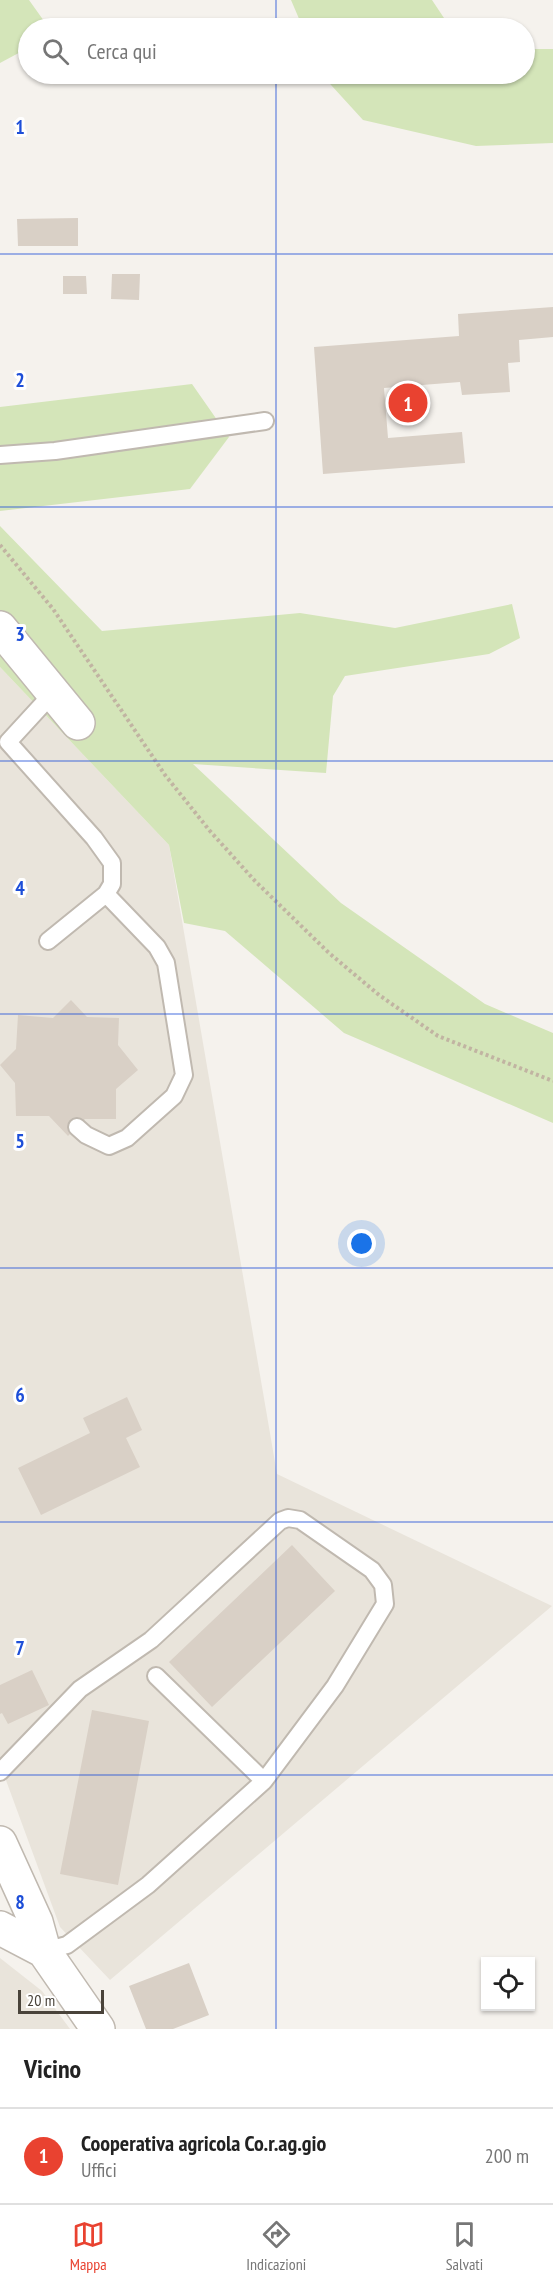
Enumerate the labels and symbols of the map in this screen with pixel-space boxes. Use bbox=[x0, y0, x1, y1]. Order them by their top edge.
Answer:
text: 1 bbox=[15, 114, 25, 140]
text: 2 bbox=[15, 367, 25, 393]
pin: 1 bbox=[388, 380, 428, 426]
text: 3 bbox=[15, 621, 25, 647]
text: 4 bbox=[15, 875, 25, 901]
text: 5 bbox=[15, 1128, 25, 1154]
your location bbox=[347, 1229, 376, 1258]
text: 6 bbox=[15, 1382, 25, 1408]
text: 7 bbox=[15, 1635, 25, 1661]
text: 8 bbox=[15, 1889, 25, 1915]
scale bar bbox=[18, 1987, 104, 2014]

